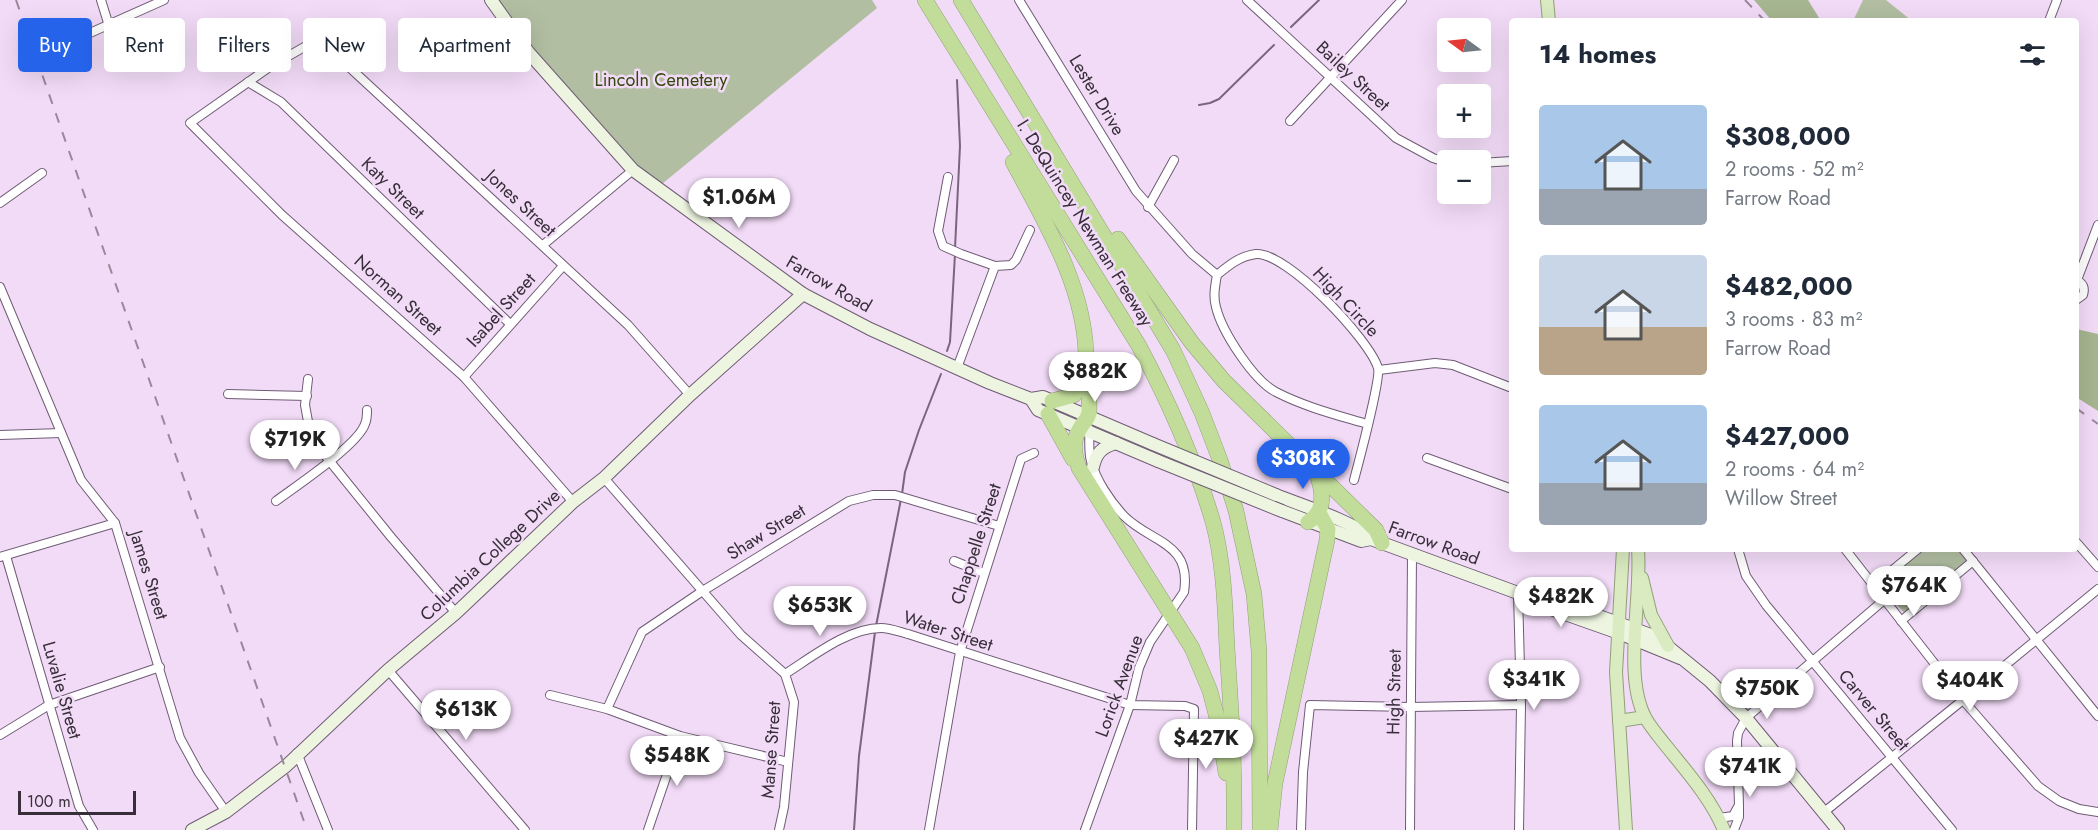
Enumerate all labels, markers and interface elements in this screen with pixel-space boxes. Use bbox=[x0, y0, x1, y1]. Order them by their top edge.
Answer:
chip: Buy bbox=[18, 18, 92, 72]
chip: Rent bbox=[104, 18, 185, 72]
chip: Filters bbox=[197, 18, 291, 72]
chip: New bbox=[303, 18, 386, 72]
chip: Apartment bbox=[398, 18, 531, 72]
north arrow bbox=[1437, 18, 1491, 72]
map controls bbox=[1437, 18, 1491, 204]
street label: Bailey Street bbox=[1310, 35, 1396, 118]
text: 14 homes bbox=[1539, 35, 1656, 73]
icon: filters bbox=[2016, 38, 2049, 71]
street label: Lester Drive bbox=[1063, 50, 1131, 140]
park label: Lincoln Cemetery bbox=[595, 67, 727, 93]
button: + bbox=[1437, 84, 1491, 138]
street label: I. DeQuincey Newman Freeway bbox=[1010, 114, 1160, 332]
text: $308,000 bbox=[1725, 117, 1851, 155]
icon: home bbox=[1587, 129, 1659, 201]
button: − bbox=[1437, 150, 1491, 204]
street label: Katy Street bbox=[355, 151, 431, 225]
text: 2 rooms · 52 m² bbox=[1725, 155, 1864, 184]
street label: Jones Street bbox=[478, 162, 563, 243]
pin: $1.06M bbox=[690, 178, 788, 229]
text: $1.06M bbox=[702, 183, 776, 212]
text: Farrow Road bbox=[1725, 184, 1831, 213]
street label: Norman Street bbox=[348, 248, 448, 342]
street label: Farrow Road bbox=[781, 249, 877, 319]
street label: High Circle bbox=[1307, 261, 1385, 343]
street label: Isabel Street bbox=[460, 266, 542, 353]
text: $482,000 bbox=[1725, 267, 1853, 305]
icon: home bbox=[1587, 279, 1659, 351]
text: 3 rooms · 83 m² bbox=[1725, 305, 1862, 334]
text: Farrow Road bbox=[1725, 334, 1831, 363]
pin: $882K bbox=[1053, 352, 1137, 403]
text: $882K bbox=[1063, 357, 1127, 386]
text: $427,000 bbox=[1725, 417, 1850, 455]
pin: $719K bbox=[253, 420, 337, 471]
text: $719K bbox=[264, 425, 326, 454]
icon: home bbox=[1587, 429, 1659, 501]
pin: $308K bbox=[1261, 439, 1345, 490]
text: $308K bbox=[1271, 444, 1335, 473]
text: 2 rooms · 64 m² bbox=[1725, 455, 1864, 484]
street label: Chappelle Street bbox=[944, 479, 1008, 608]
street label: Columbia College Drive bbox=[414, 483, 566, 627]
text: Willow Street bbox=[1725, 484, 1837, 513]
street label: Shaw Street bbox=[722, 497, 811, 566]
street label: Farrow Road bbox=[1385, 514, 1483, 572]
street label: James Street bbox=[123, 525, 175, 623]
pin: $764K bbox=[1872, 566, 1956, 617]
text: $764K bbox=[1881, 571, 1947, 600]
pin: $482K bbox=[1519, 577, 1603, 628]
text: $482K bbox=[1528, 582, 1594, 611]
pin: $653K bbox=[778, 586, 862, 637]
text: $653K bbox=[787, 591, 853, 620]
street label: Water Street bbox=[900, 604, 997, 658]
street label: Lorick Avenue bbox=[1089, 631, 1149, 741]
street label: Luvalie Street bbox=[36, 638, 88, 742]
street label: High Street bbox=[1380, 648, 1408, 735]
pin: $341K bbox=[1492, 660, 1576, 711]
pin: $404K bbox=[1928, 661, 2012, 712]
street label: Carver Street bbox=[1832, 664, 1916, 757]
text: $341K bbox=[1503, 665, 1565, 694]
text: $404K bbox=[1936, 666, 2004, 695]
pin: $750K bbox=[1725, 669, 1809, 720]
text: $750K bbox=[1735, 674, 1799, 703]
pin: $613K bbox=[424, 690, 508, 741]
text: $613K bbox=[435, 695, 497, 724]
street label: Manse Street bbox=[755, 700, 787, 800]
pin: $427K bbox=[1164, 719, 1248, 770]
text: $427K bbox=[1173, 724, 1239, 753]
pin: $548K bbox=[635, 736, 719, 787]
text: $548K bbox=[644, 741, 710, 770]
pin: $741K bbox=[1708, 747, 1792, 798]
text: $741K bbox=[1719, 752, 1781, 781]
scale bar bbox=[18, 788, 136, 816]
text: 100 m bbox=[27, 790, 71, 813]

